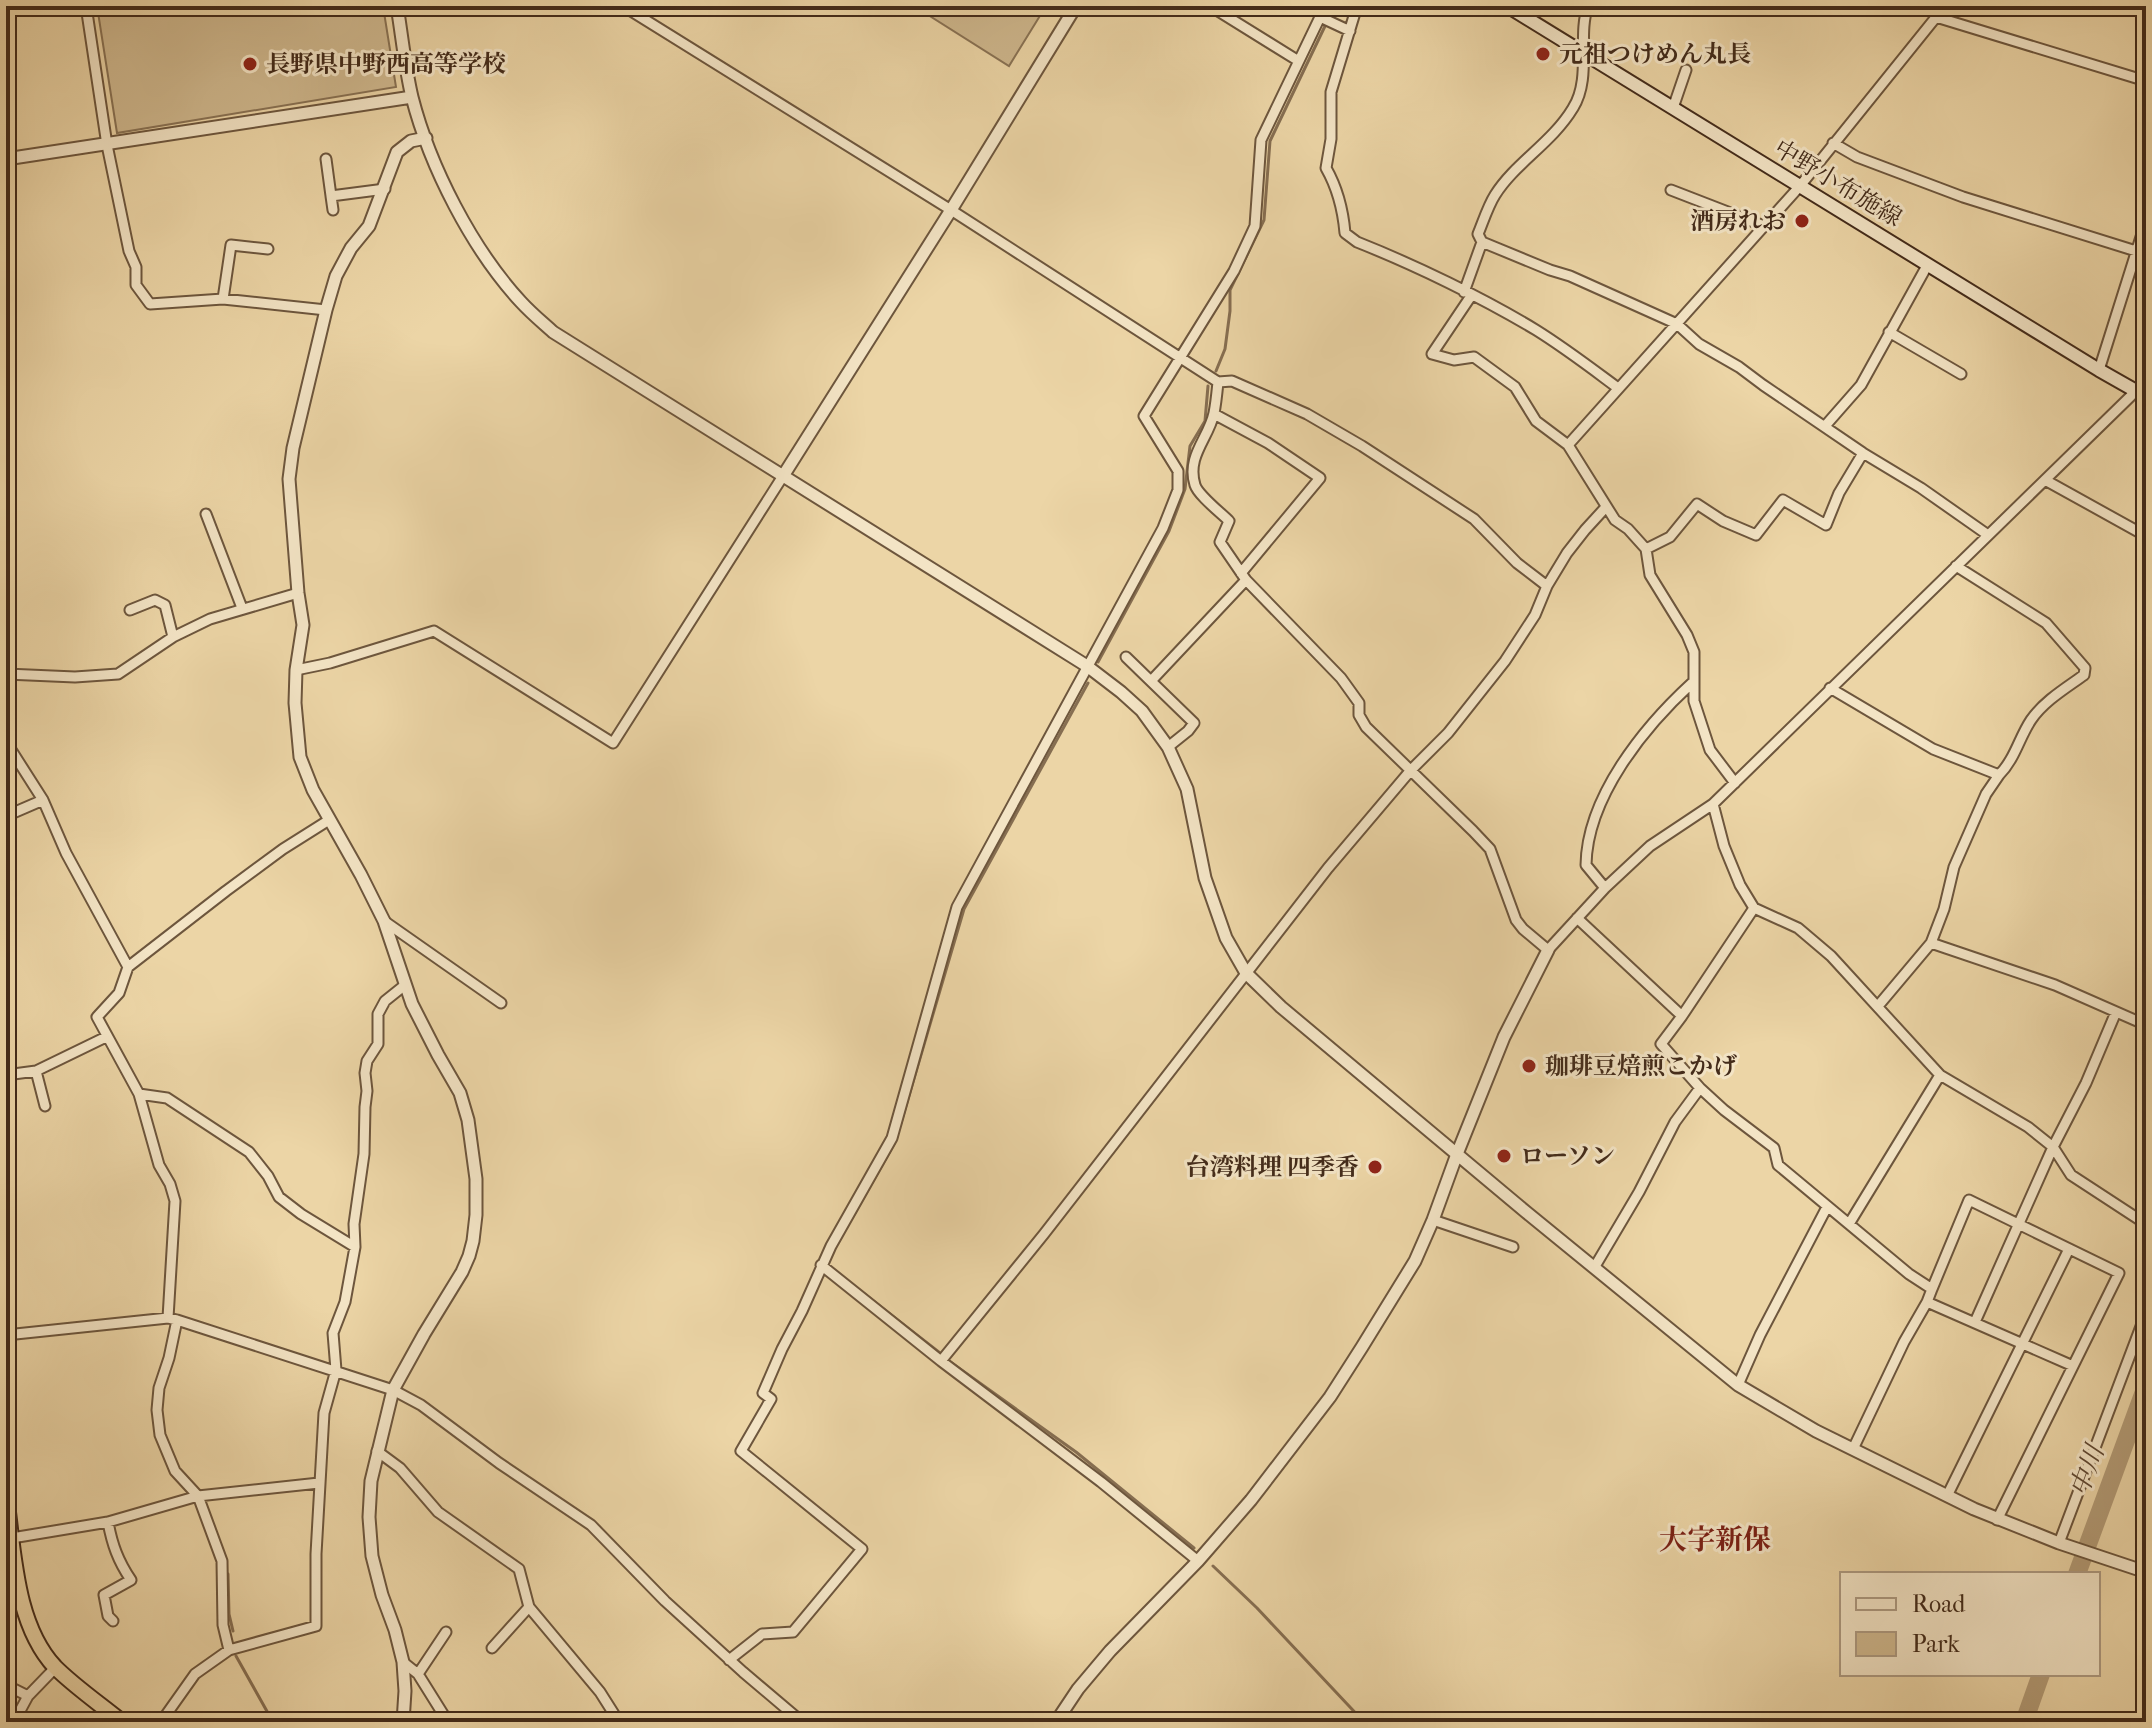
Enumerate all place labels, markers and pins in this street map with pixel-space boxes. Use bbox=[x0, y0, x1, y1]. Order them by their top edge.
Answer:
place label: 元祖つけめん丸長 bbox=[1559, 40, 1751, 68]
marker: 元祖つけめん丸長 bbox=[1534, 45, 1552, 63]
place label: 長野県中野西高等学校 bbox=[266, 50, 506, 78]
marker: 長野県中野西高等学校 bbox=[241, 55, 259, 73]
place label: 酒房れお bbox=[1690, 207, 1786, 235]
marker: 酒房れお bbox=[1793, 212, 1811, 230]
place label: 珈琲豆焙煎こかげ bbox=[1545, 1052, 1737, 1080]
marker: 珈琲豆焙煎こかげ bbox=[1520, 1057, 1538, 1075]
place label: ローソン bbox=[1520, 1142, 1615, 1170]
marker: ローソン bbox=[1495, 1147, 1513, 1165]
place label: 台湾料理 四季香 bbox=[1186, 1153, 1359, 1181]
marker: 台湾料理 四季香 bbox=[1366, 1158, 1384, 1176]

